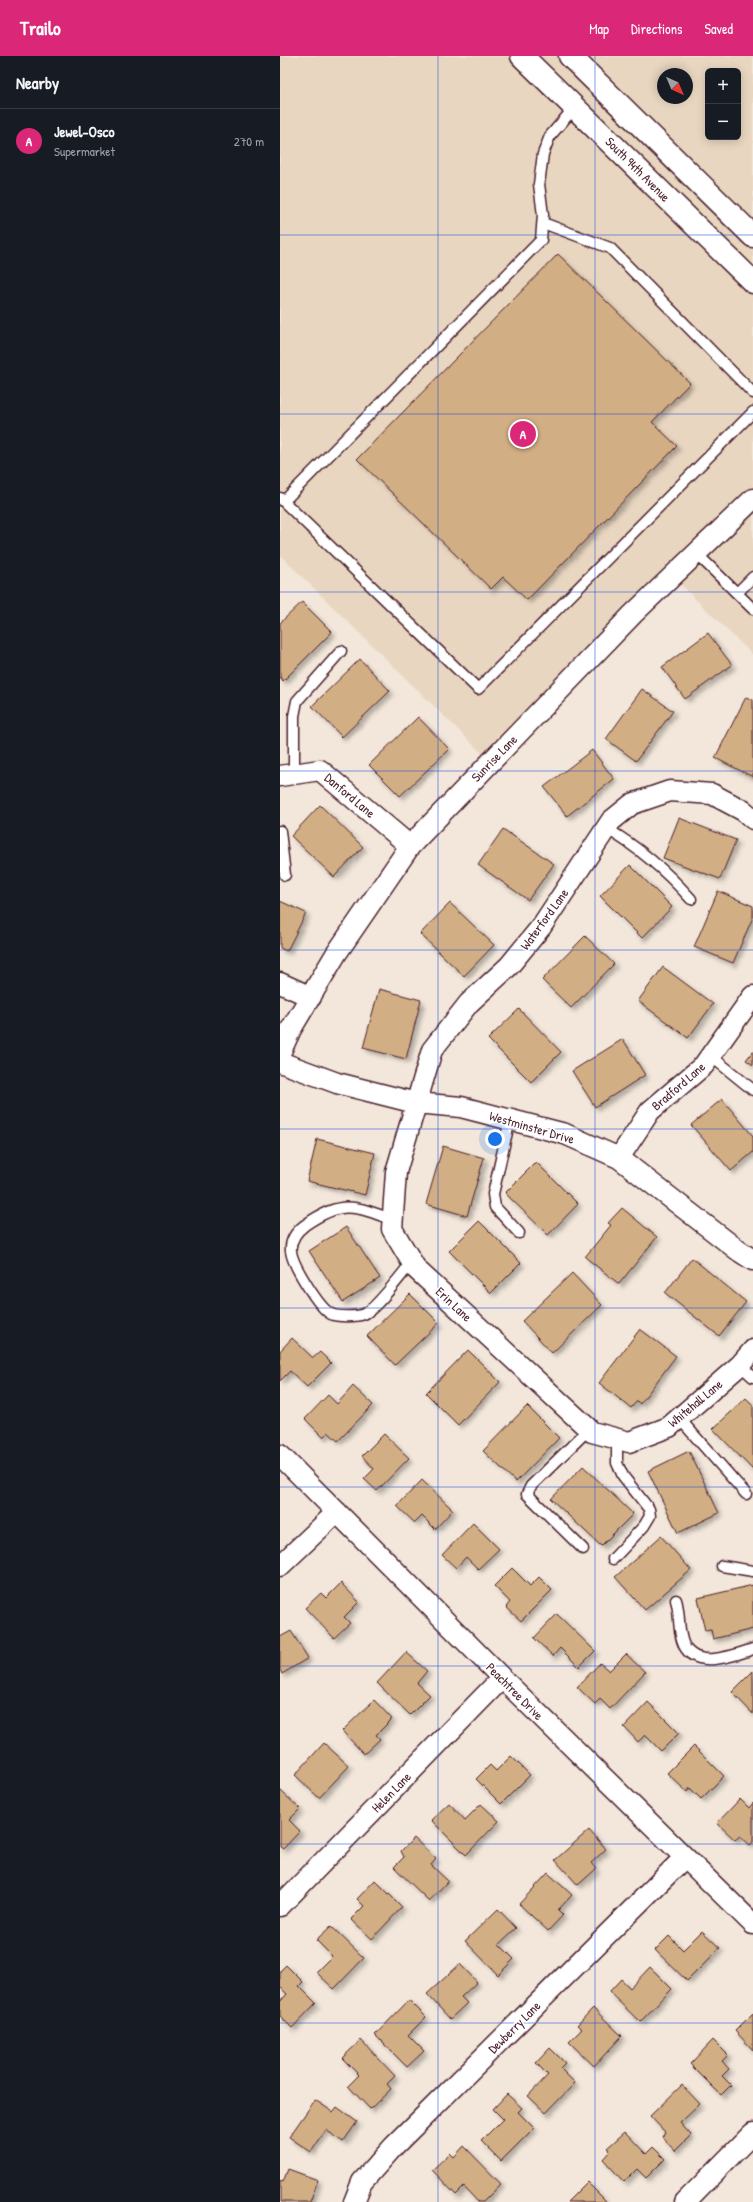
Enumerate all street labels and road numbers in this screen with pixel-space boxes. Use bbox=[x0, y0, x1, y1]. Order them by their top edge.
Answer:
street label: South 94th Avenue bbox=[602, 133, 674, 205]
street label: Sunrise Lane bbox=[467, 730, 521, 786]
street label: Danford Lane bbox=[321, 768, 379, 822]
street label: Waterford Lane bbox=[516, 885, 572, 953]
street label: Bradford Lane bbox=[647, 1058, 709, 1114]
street label: Westminster Drive bbox=[488, 1106, 576, 1148]
street label: Erin Lane bbox=[432, 1283, 476, 1325]
street label: Whitehall Lane bbox=[664, 1375, 726, 1431]
street label: Peachtree Drive bbox=[482, 1658, 548, 1724]
street label: Helen Lane bbox=[367, 1768, 415, 1816]
street label: Dewberry Lane bbox=[484, 1997, 544, 2057]

